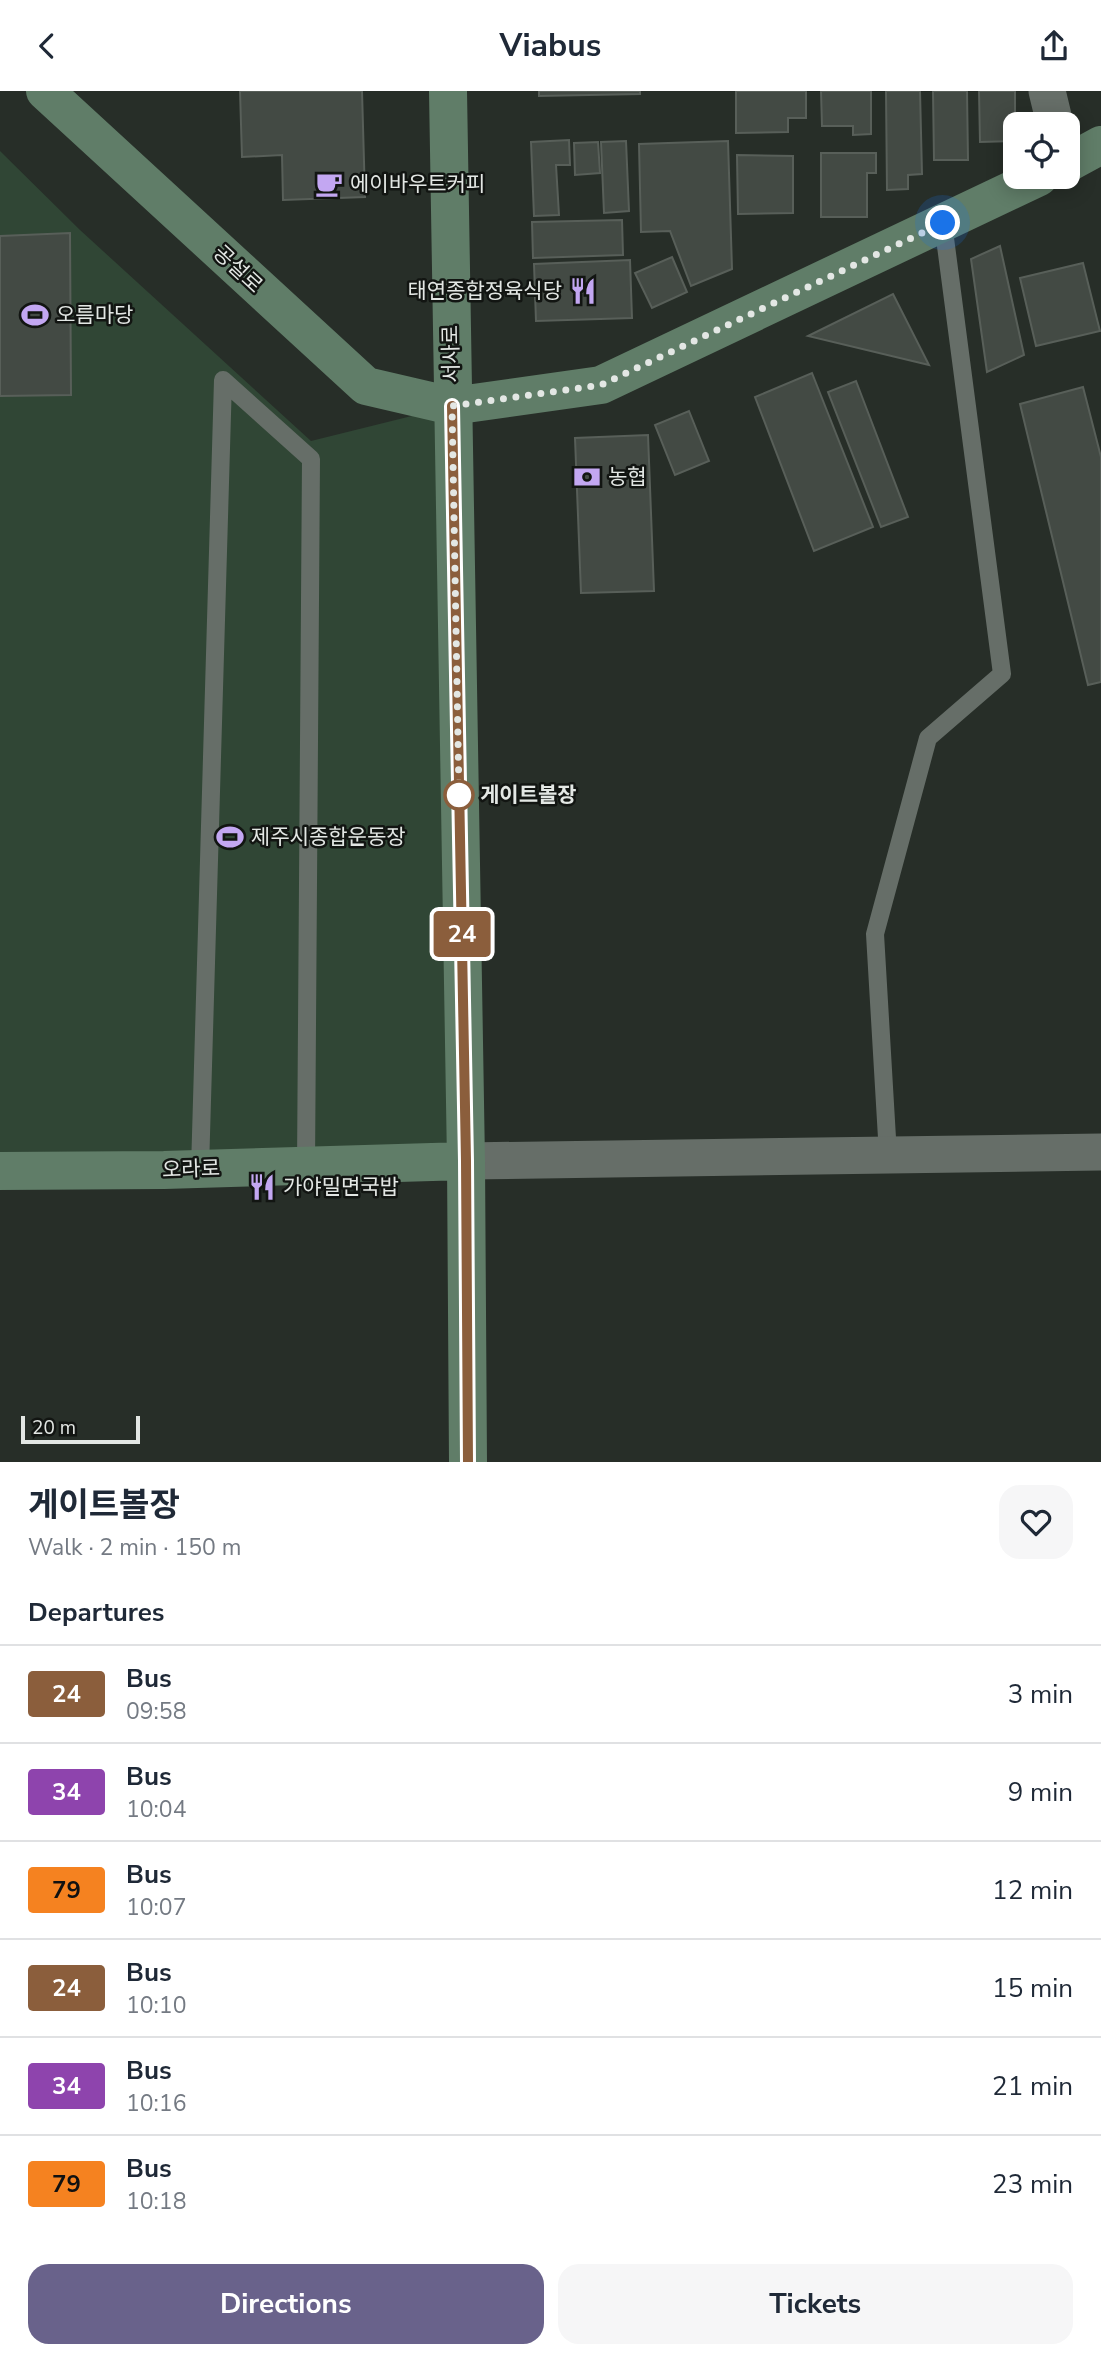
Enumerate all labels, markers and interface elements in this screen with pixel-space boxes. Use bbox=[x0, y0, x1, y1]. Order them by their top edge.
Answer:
text: Viabus bbox=[500, 24, 601, 67]
icon: back bbox=[28, 27, 66, 65]
icon: share bbox=[1035, 27, 1073, 65]
map controls bbox=[1003, 112, 1080, 189]
button: locate bbox=[1003, 112, 1080, 189]
cafe icon: 에이바우트커피 bbox=[314, 169, 344, 199]
place label: 에이바우트커피 bbox=[350, 170, 485, 198]
your location bbox=[925, 205, 960, 240]
street label: 공설로 bbox=[207, 239, 269, 299]
restaurant icon: 태연종합정육식당 bbox=[568, 276, 598, 306]
place label: 태연종합정육식당 bbox=[407, 277, 562, 305]
sports icon: 오름마당 bbox=[20, 300, 50, 330]
place label: 오름마당 bbox=[56, 301, 133, 329]
street label: 서사로 bbox=[436, 325, 466, 383]
bank icon: 농협 bbox=[572, 462, 602, 492]
place label: 농협 bbox=[608, 463, 647, 491]
marker: 게이트볼장 bbox=[444, 780, 474, 810]
place label: 게이트볼장 bbox=[480, 781, 577, 809]
sports icon: 제주시종합운동장 bbox=[215, 822, 245, 852]
place label: 제주시종합운동장 bbox=[251, 823, 406, 851]
line badge: 24 bbox=[430, 911, 494, 957]
text: 24 bbox=[448, 918, 476, 950]
street label: 오라로 bbox=[162, 1154, 220, 1184]
restaurant icon: 가야밀면국밥 bbox=[247, 1172, 277, 1202]
place label: 가야밀면국밥 bbox=[283, 1173, 399, 1201]
scale bar bbox=[21, 1413, 140, 1445]
text: 20 m bbox=[32, 1415, 76, 1441]
text: 게이트볼장 bbox=[28, 1483, 180, 1528]
button: heart bbox=[999, 1485, 1073, 1559]
text: Walk · 2 min · 150 m bbox=[28, 1532, 241, 1563]
text: Departures bbox=[28, 1595, 164, 1630]
text: Bus bbox=[126, 1661, 172, 1696]
text: 3 min bbox=[1008, 1677, 1073, 1712]
text: 24 bbox=[52, 1678, 81, 1710]
text: 09:58 bbox=[126, 1696, 186, 1727]
text: Bus bbox=[126, 1759, 172, 1794]
text: 9 min bbox=[1008, 1775, 1073, 1810]
text: 34 bbox=[52, 1776, 81, 1808]
text: 10:04 bbox=[126, 1794, 186, 1825]
text: Bus bbox=[126, 1857, 172, 1892]
text: 12 min bbox=[992, 1873, 1073, 1908]
text: 79 bbox=[52, 1874, 81, 1906]
text: 10:07 bbox=[126, 1892, 186, 1923]
text: Bus bbox=[126, 1955, 172, 1990]
text: 15 min bbox=[992, 1971, 1073, 2006]
text: 24 bbox=[52, 1972, 81, 2004]
text: 10:10 bbox=[126, 1990, 186, 2021]
text: Bus bbox=[126, 2053, 172, 2088]
text: 21 min bbox=[992, 2069, 1073, 2104]
text: 34 bbox=[52, 2070, 81, 2102]
text: 10:16 bbox=[126, 2088, 186, 2119]
text: Bus bbox=[126, 2151, 172, 2186]
text: 23 min bbox=[992, 2167, 1073, 2202]
text: 79 bbox=[52, 2168, 81, 2200]
text: 10:18 bbox=[126, 2186, 186, 2217]
button: Directions bbox=[28, 2264, 544, 2344]
button: Tickets bbox=[558, 2264, 1073, 2344]

